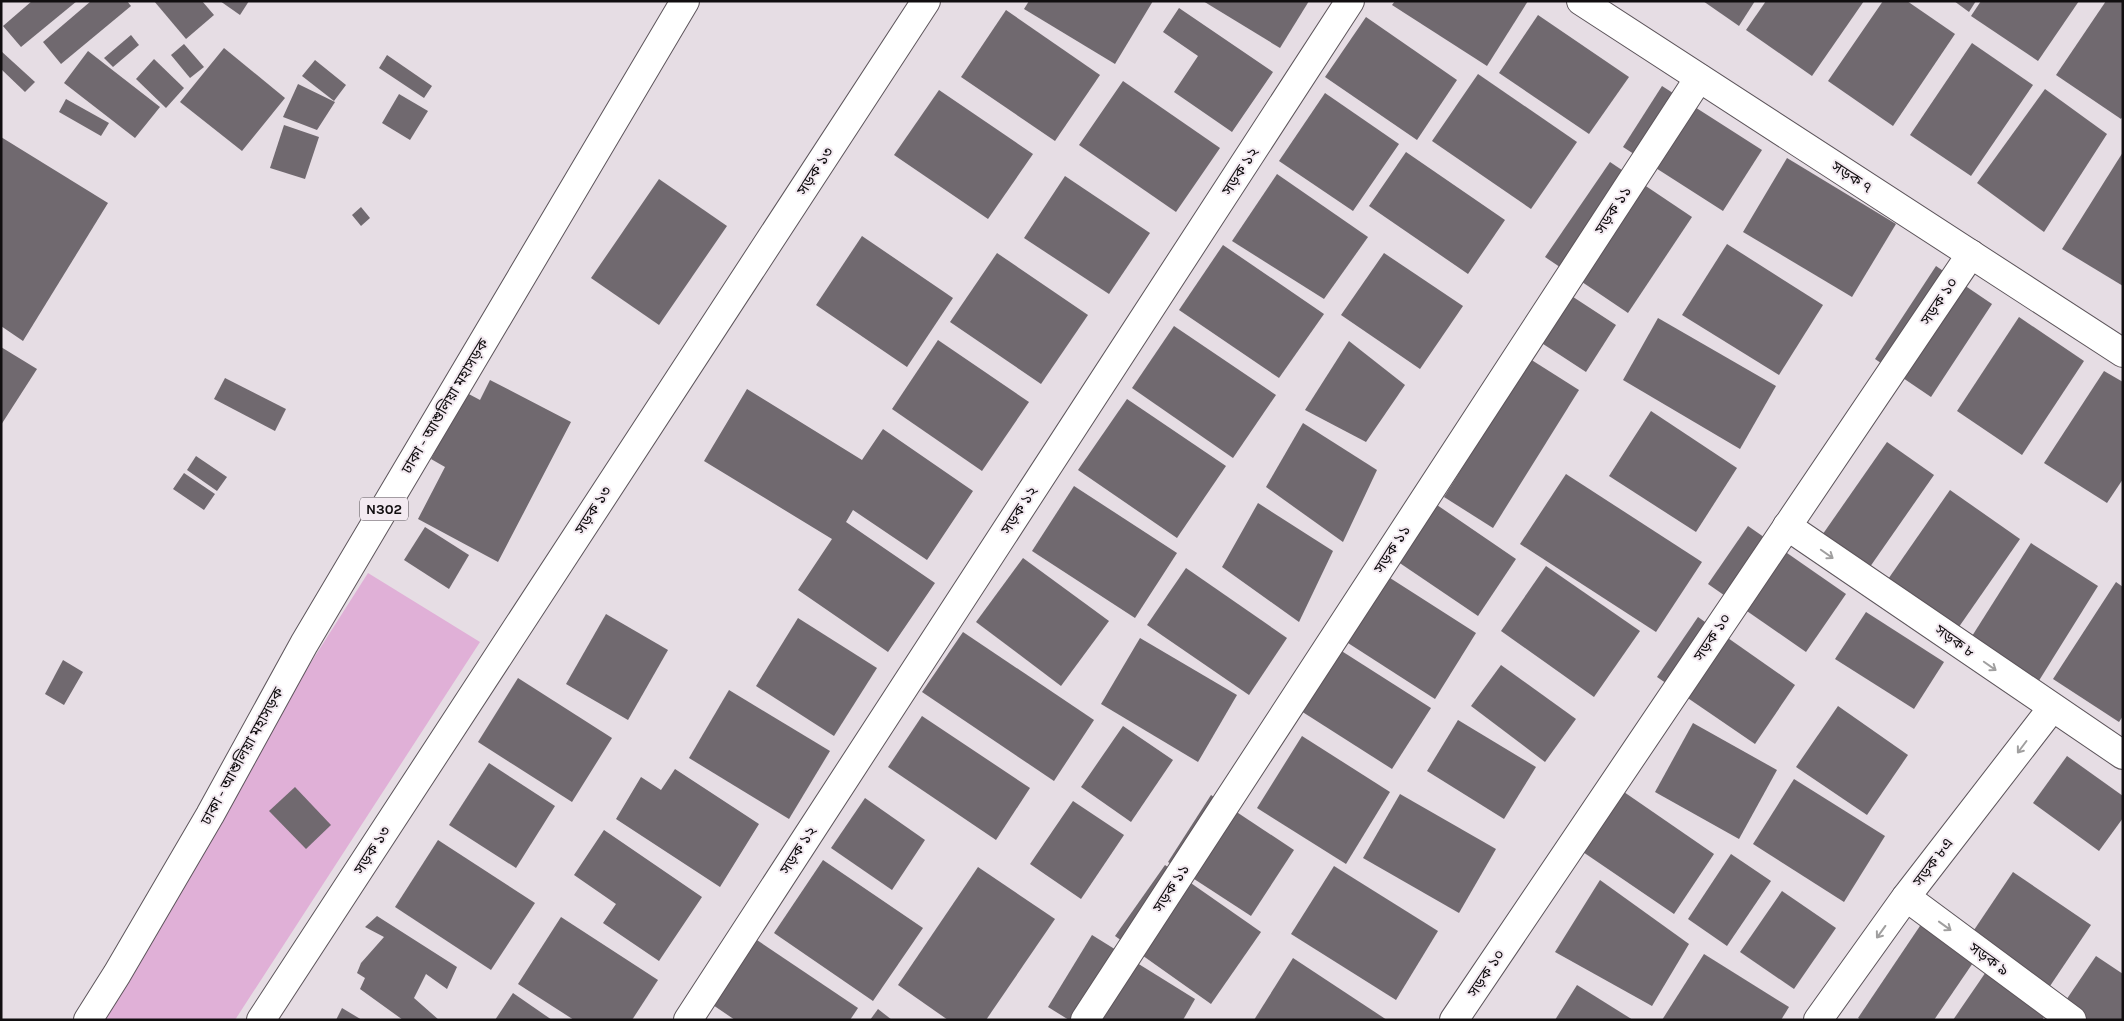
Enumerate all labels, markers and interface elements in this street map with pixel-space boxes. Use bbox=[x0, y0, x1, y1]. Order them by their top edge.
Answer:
street label: সড়ক ১৩ bbox=[792, 144, 837, 199]
street label: সড়ক ১২ bbox=[1217, 144, 1262, 199]
street label: সড়ক ৭ bbox=[1828, 157, 1876, 197]
street label: সড়ক ১১ bbox=[1590, 183, 1635, 238]
street label: সড়ক ১০ bbox=[1916, 274, 1961, 329]
street label: ঢাকা - আশুলিয়া মহাসড়ক bbox=[397, 334, 493, 478]
street label: সড়ক ১৩ bbox=[570, 483, 615, 538]
street label: সড়ক ১২ bbox=[996, 483, 1041, 538]
road number: N302 bbox=[360, 498, 408, 520]
street label: সড়ক ১১ bbox=[1369, 522, 1414, 577]
one-way arrow bbox=[1820, 549, 1834, 559]
street label: সড়ক ১০ bbox=[1689, 610, 1734, 665]
street label: সড়ক ৮ bbox=[1931, 620, 1979, 661]
one-way arrow bbox=[1983, 661, 1997, 671]
street label: ঢাকা - আশুলিয়া মহাসড়ক bbox=[196, 683, 288, 829]
one-way arrow bbox=[2017, 740, 2028, 753]
street label: সড়ক ১৩ bbox=[349, 823, 394, 878]
street label: সড়ক ১২ bbox=[775, 823, 820, 878]
street label: সড়ক ৮এ bbox=[1908, 834, 1957, 890]
street label: সড়ক ১১ bbox=[1148, 861, 1193, 916]
one-way arrow bbox=[1938, 921, 1952, 931]
one-way arrow bbox=[1876, 925, 1887, 938]
street label: সড়ক ৯ bbox=[1965, 938, 2012, 979]
street label: সড়ক ১০ bbox=[1463, 946, 1508, 1001]

